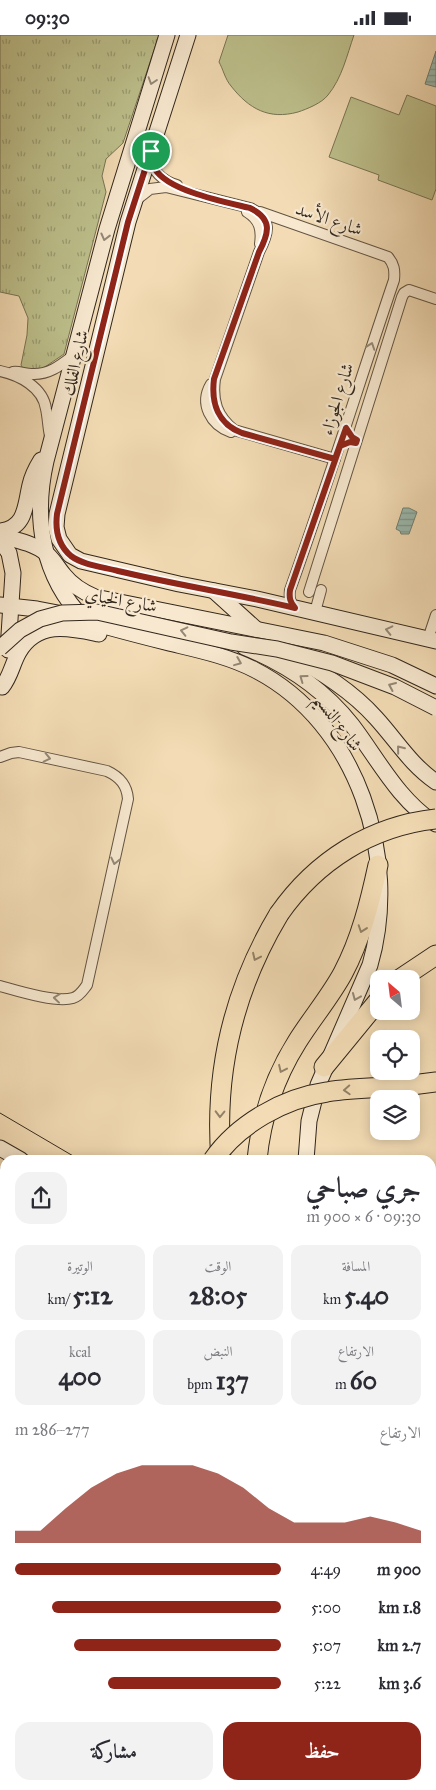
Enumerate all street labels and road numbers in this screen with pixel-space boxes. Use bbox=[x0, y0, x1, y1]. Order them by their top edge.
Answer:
street label: شارع الأسد bbox=[291, 195, 366, 244]
street label: شارع الفلك bbox=[57, 328, 97, 399]
street label: شارع الجوزاء bbox=[316, 360, 362, 439]
street label: شارع الخياي bbox=[83, 583, 159, 621]
street label: شارع النسيم bbox=[303, 689, 367, 760]

